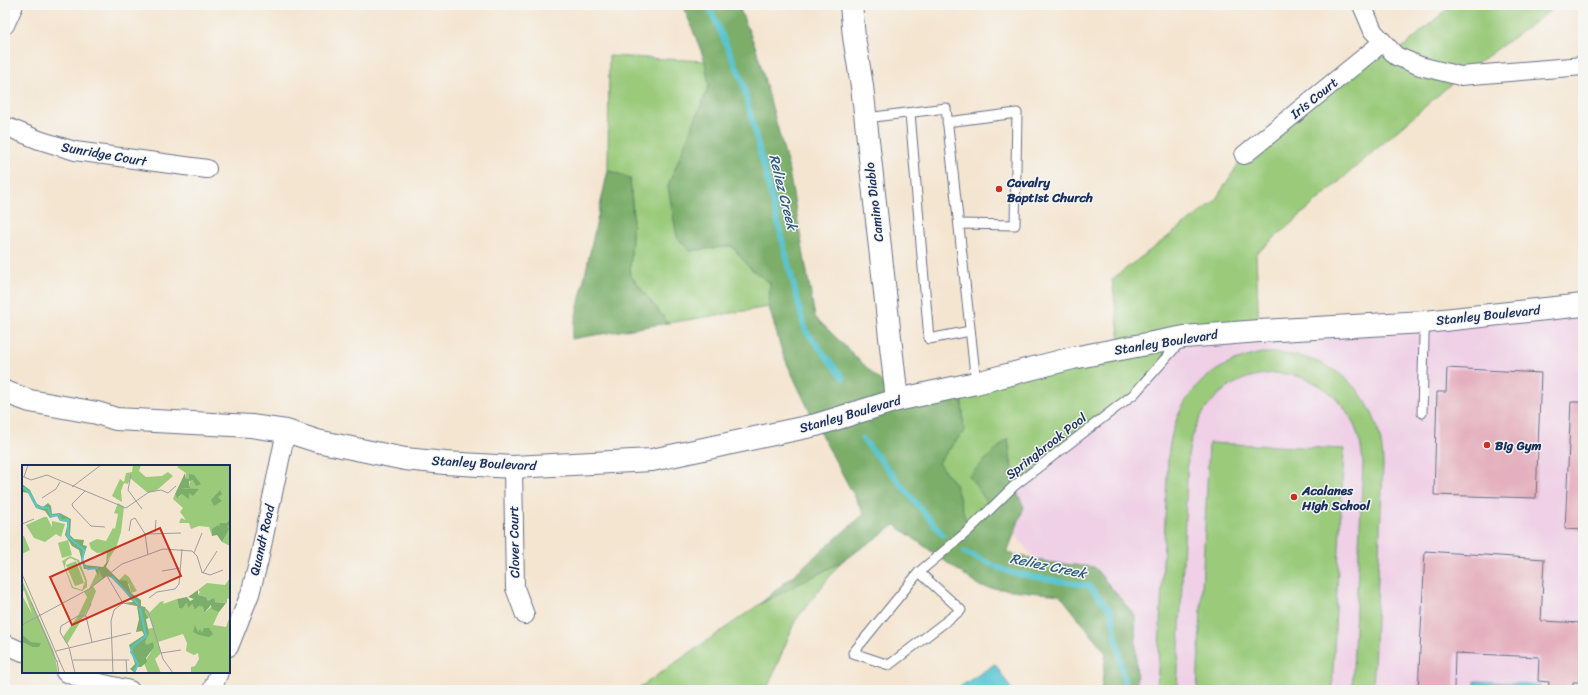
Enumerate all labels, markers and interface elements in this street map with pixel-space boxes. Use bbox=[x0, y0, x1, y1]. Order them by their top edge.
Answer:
street label: Iris Court bbox=[1284, 71, 1343, 125]
street label: Sunridge Court bbox=[59, 135, 149, 173]
water label: Reliez Creek bbox=[762, 152, 805, 234]
street label: Camino Diablo bbox=[858, 160, 890, 243]
place label: Cavalry Baptist Church bbox=[1006, 171, 1093, 209]
marker: Cavalry Baptist Church bbox=[994, 184, 1004, 194]
street label: Stanley Boulevard bbox=[1435, 298, 1542, 332]
street label: Stanley Boulevard bbox=[1113, 322, 1221, 362]
street label: Stanley Boulevard bbox=[797, 388, 905, 439]
street label: Springbrook Pool bbox=[1000, 407, 1092, 485]
place label: Big Gym bbox=[1495, 434, 1542, 457]
marker: Big Gym bbox=[1482, 440, 1492, 450]
street label: Stanley Boulevard bbox=[431, 449, 538, 477]
inset map bbox=[22, 465, 230, 673]
place label: Acalanes High School bbox=[1301, 479, 1371, 517]
marker: Acalanes High School bbox=[1289, 492, 1299, 502]
street label: Quandt Road bbox=[243, 501, 282, 578]
street label: Clover Court bbox=[502, 505, 526, 578]
water label: Reliez Creek bbox=[1008, 546, 1090, 587]

